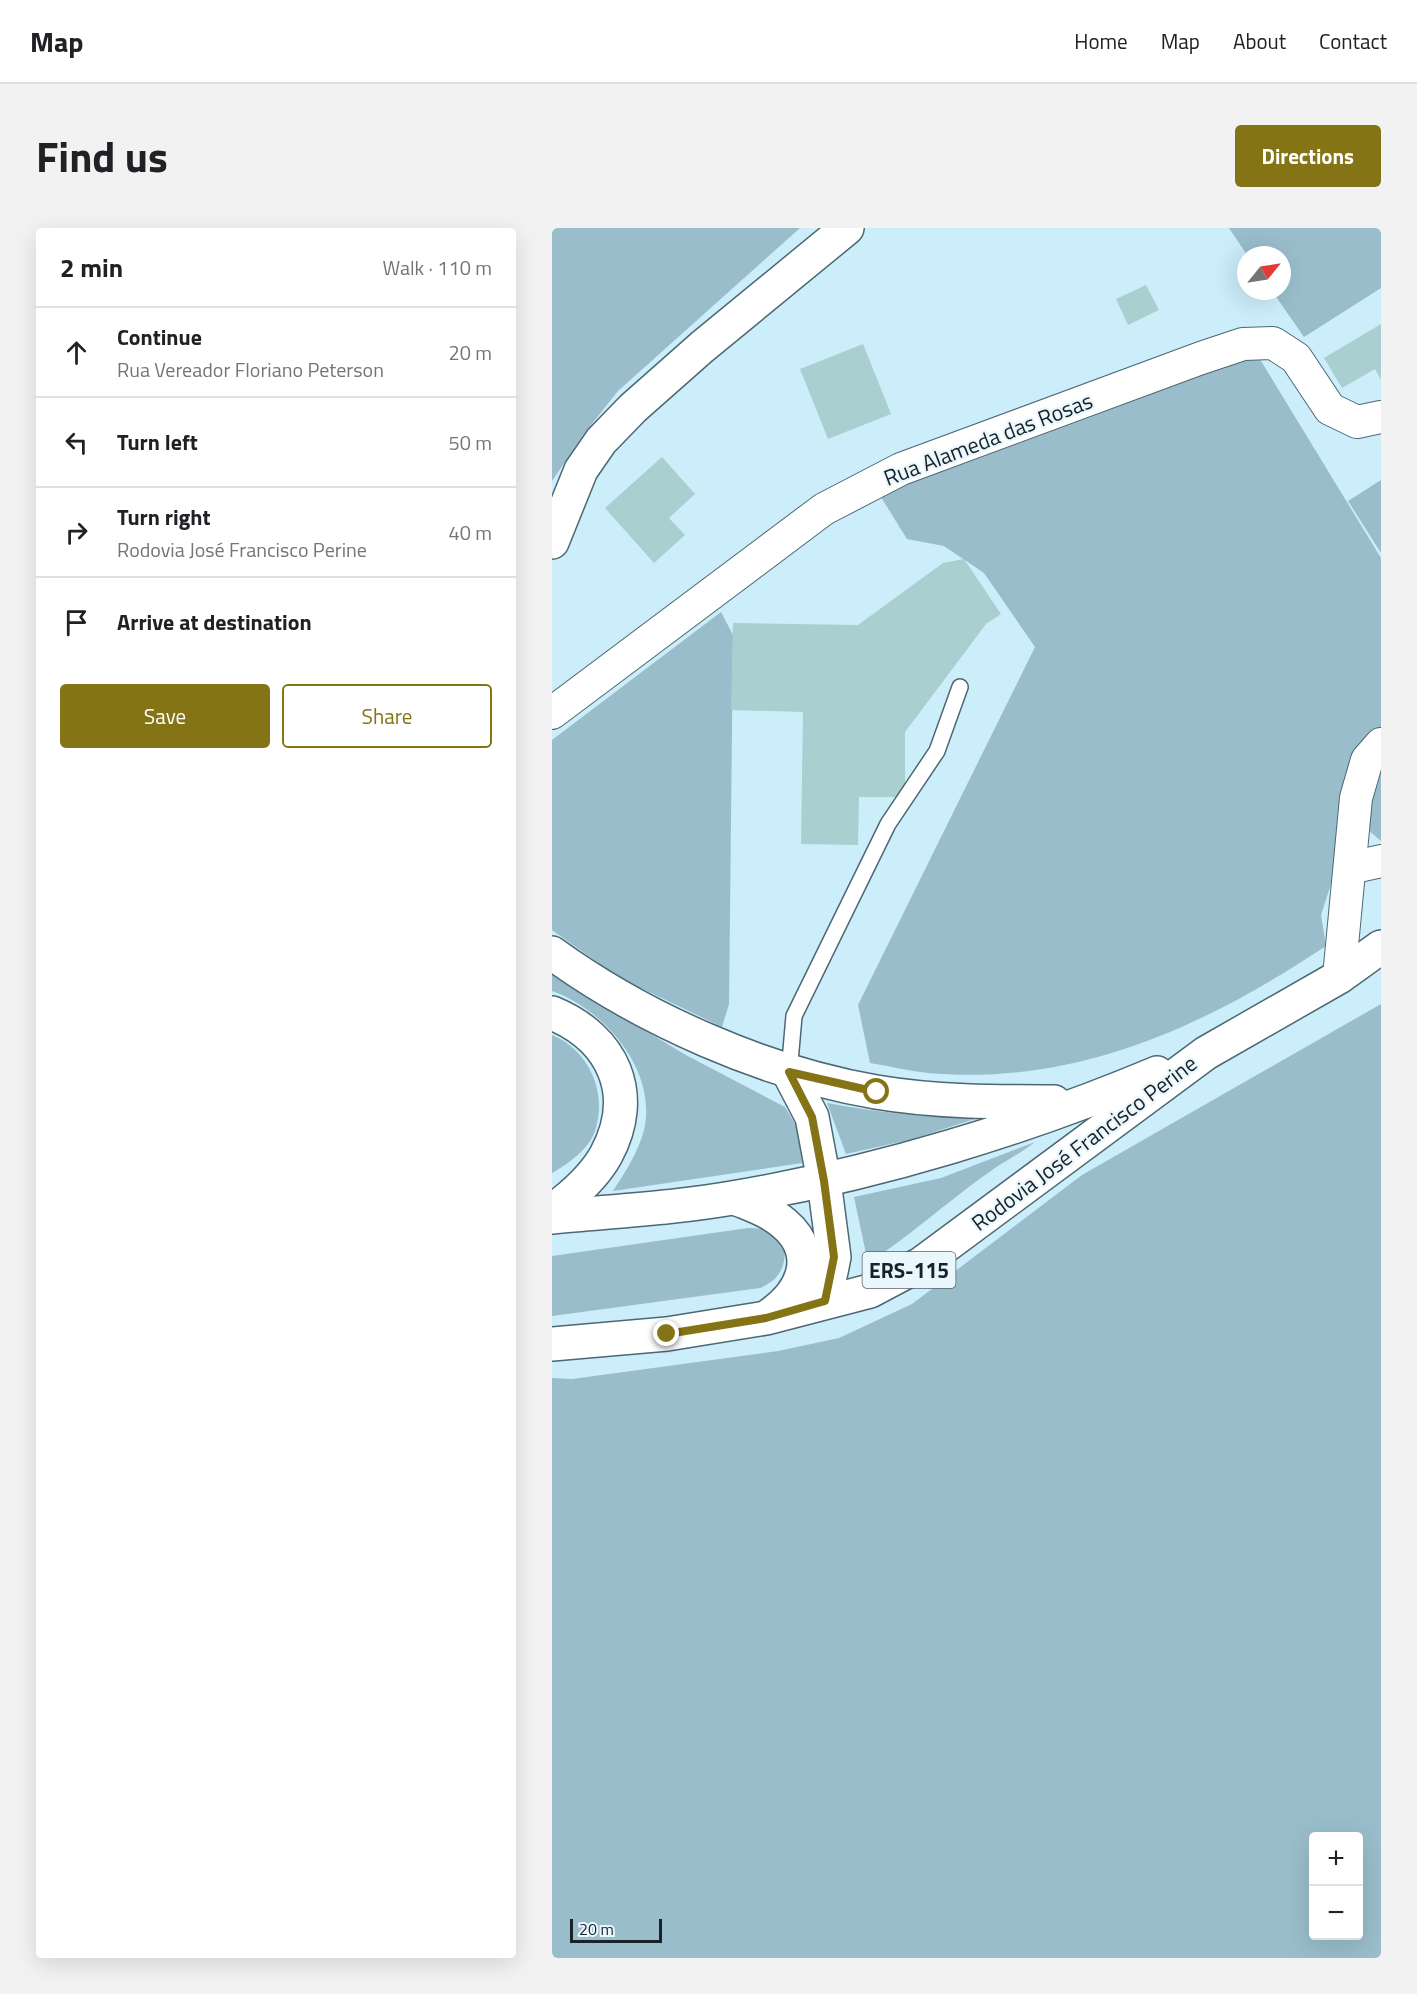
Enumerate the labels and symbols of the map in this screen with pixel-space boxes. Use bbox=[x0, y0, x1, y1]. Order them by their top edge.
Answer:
north arrow bbox=[1237, 246, 1291, 300]
street label: Rua Alameda das Rosas bbox=[879, 383, 1097, 495]
street label: Rodovia José Francisco Perine bbox=[964, 1047, 1204, 1239]
route start bbox=[863, 1078, 889, 1104]
road number: ERS-115 bbox=[862, 1252, 956, 1288]
route end bbox=[653, 1320, 679, 1346]
scale bar bbox=[570, 1916, 662, 1944]

